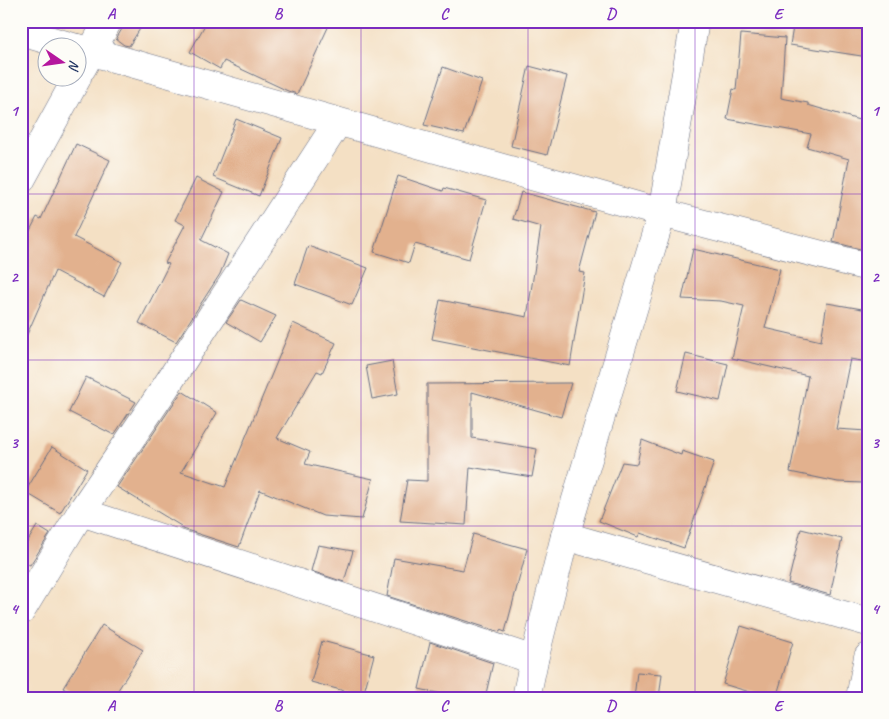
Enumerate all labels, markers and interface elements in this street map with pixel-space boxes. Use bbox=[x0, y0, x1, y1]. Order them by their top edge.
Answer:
text: A bbox=[107, 4, 117, 24]
text: B bbox=[274, 4, 284, 24]
text: C bbox=[440, 4, 450, 24]
text: D bbox=[606, 4, 617, 24]
text: E bbox=[774, 4, 785, 24]
north arrow bbox=[38, 38, 88, 88]
text: N bbox=[64, 59, 83, 73]
text: 1 bbox=[10, 101, 19, 121]
text: 1 bbox=[871, 101, 880, 121]
text: 2 bbox=[10, 267, 19, 287]
text: 2 bbox=[871, 267, 880, 287]
text: 3 bbox=[10, 433, 19, 453]
text: 3 bbox=[871, 433, 880, 453]
text: 4 bbox=[10, 599, 19, 619]
text: 4 bbox=[871, 599, 880, 619]
text: A bbox=[107, 696, 117, 716]
text: B bbox=[274, 696, 284, 716]
text: C bbox=[440, 696, 450, 716]
text: D bbox=[606, 696, 617, 716]
text: E bbox=[774, 696, 785, 716]

